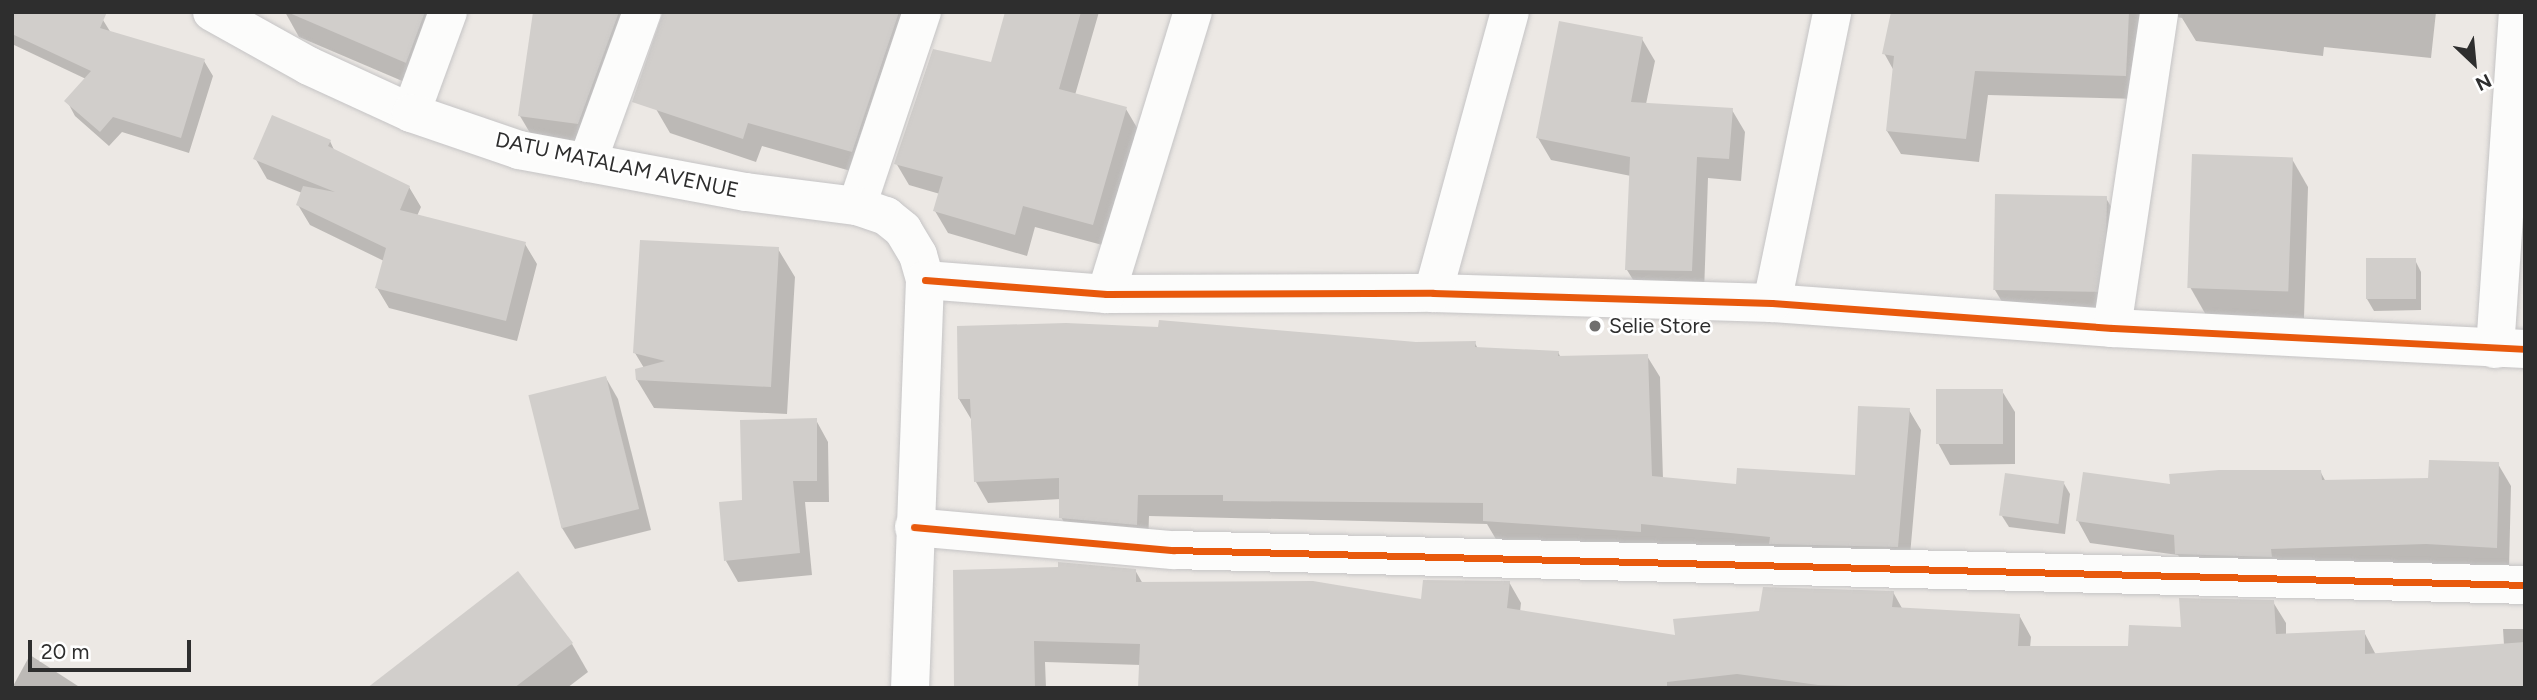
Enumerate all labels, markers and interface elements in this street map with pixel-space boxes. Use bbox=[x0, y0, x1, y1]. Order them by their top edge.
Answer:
north arrow bbox=[2439, 28, 2509, 98]
text: N bbox=[2472, 69, 2495, 96]
street label: DATU MATALAM AVENUE bbox=[493, 127, 741, 203]
place label: Selie Store bbox=[1609, 313, 1711, 339]
marker: Selie Store bbox=[1587, 318, 1603, 334]
scale bar bbox=[32, 626, 194, 670]
text: 20 m bbox=[41, 639, 89, 664]

